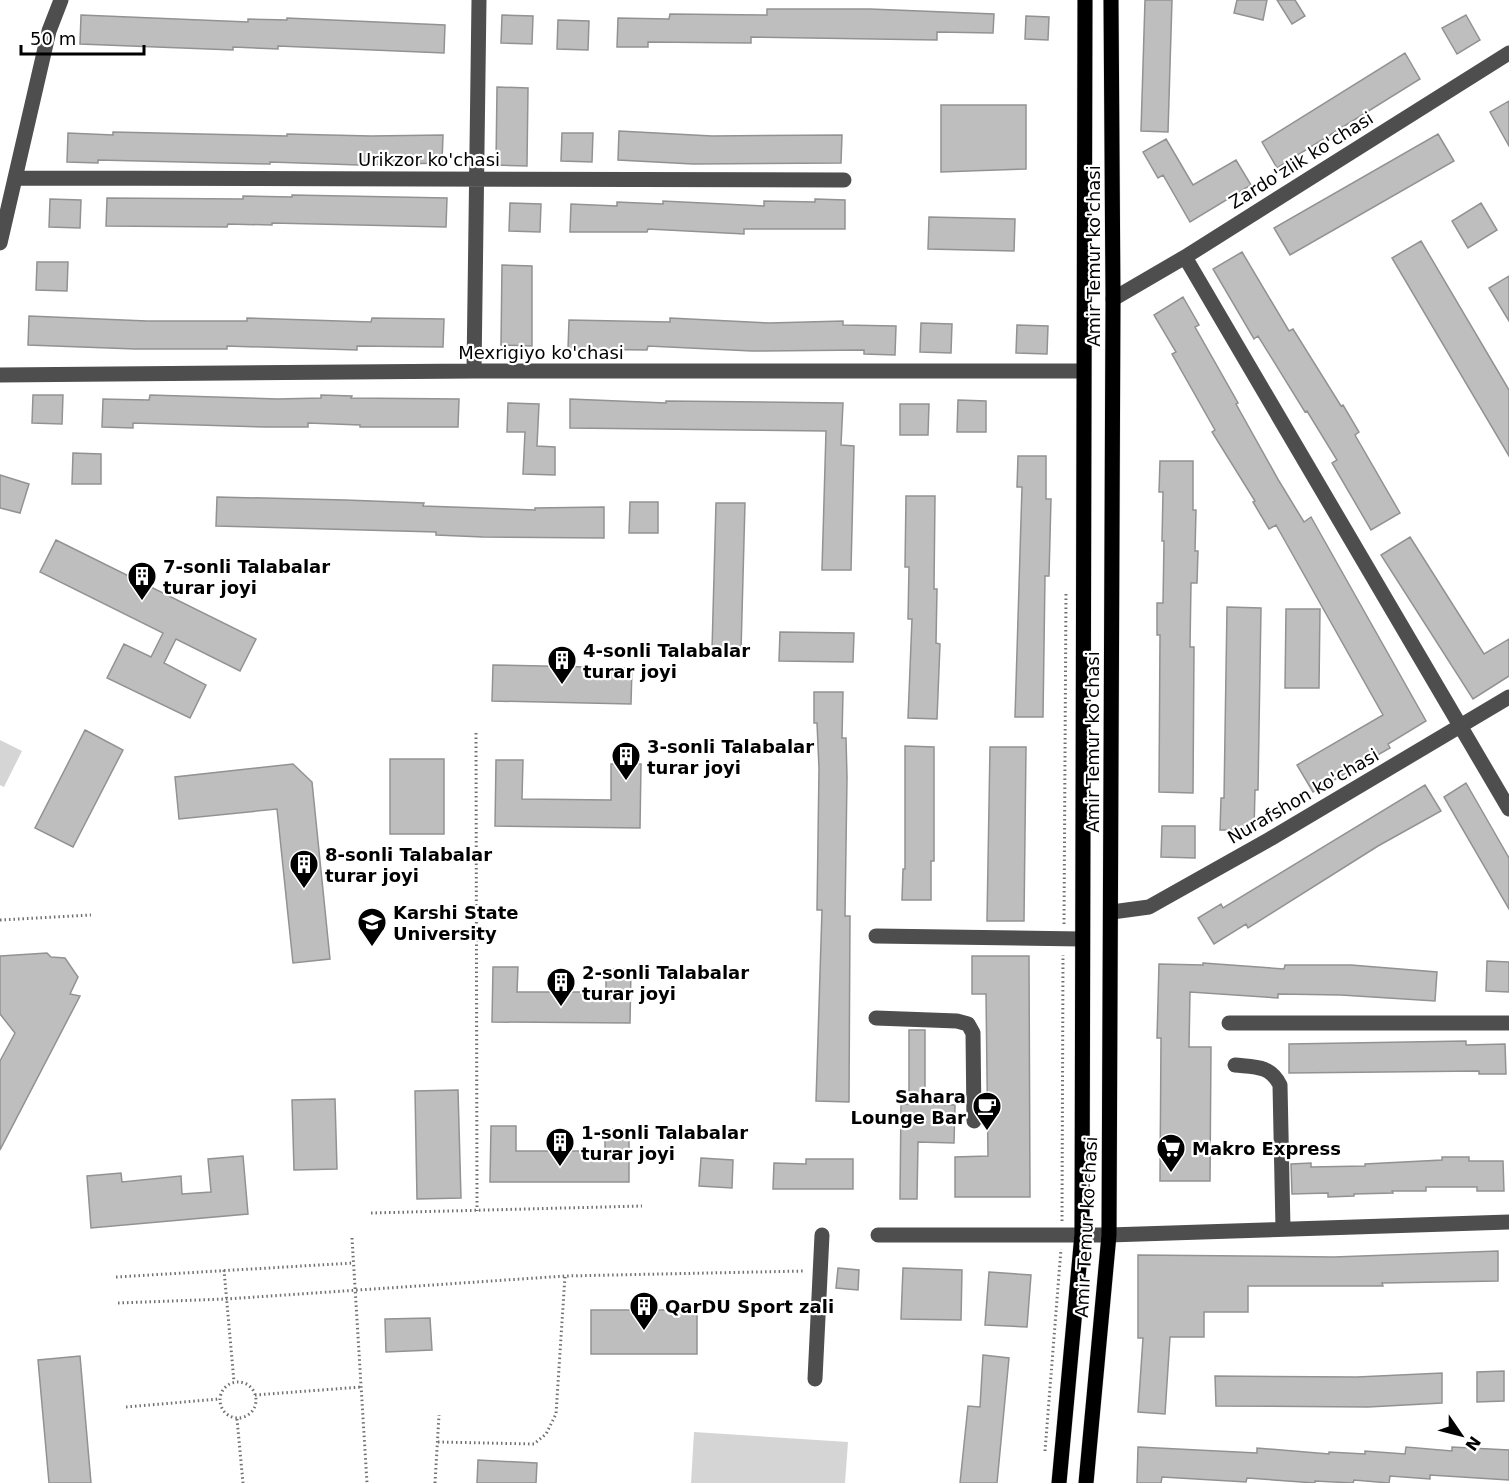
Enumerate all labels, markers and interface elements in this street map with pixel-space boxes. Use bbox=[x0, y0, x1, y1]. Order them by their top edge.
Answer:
scale bar bbox=[21, 18, 144, 56]
text: 50 m bbox=[30, 28, 76, 49]
street label: Zardo'zlik ko'chasi bbox=[1225, 107, 1377, 213]
street label: Urikzor ko'chasi bbox=[358, 149, 500, 170]
street label: Amir Temur ko'chasi bbox=[1083, 165, 1104, 347]
street label: Mexrigiyo ko'chasi bbox=[458, 342, 624, 363]
place label: 7-sonli Talabalar turar joyi bbox=[163, 556, 330, 598]
building icon: 7-sonli Talabalar turar joyi bbox=[126, 560, 158, 602]
place label: 4-sonli Talabalar turar joyi bbox=[583, 640, 750, 682]
building icon: 4-sonli Talabalar turar joyi bbox=[546, 644, 578, 686]
street label: Amir Temur ko'chasi bbox=[1082, 651, 1103, 833]
place label: 3-sonli Talabalar turar joyi bbox=[647, 736, 814, 778]
building icon: 3-sonli Talabalar turar joyi bbox=[610, 740, 642, 782]
street label: Nurafshon ko'chasi bbox=[1224, 744, 1382, 848]
place label: 8-sonli Talabalar turar joyi bbox=[325, 844, 492, 886]
building icon: 8-sonli Talabalar turar joyi bbox=[288, 848, 320, 890]
place label: Karshi State University bbox=[393, 902, 518, 944]
school or university icon: Karshi State University bbox=[356, 906, 388, 948]
place label: 2-sonli Talabalar turar joyi bbox=[582, 962, 749, 1004]
building icon: 2-sonli Talabalar turar joyi bbox=[545, 966, 577, 1008]
place label: Sahara Lounge Bar bbox=[850, 1086, 966, 1128]
cafe icon: Sahara Lounge Bar bbox=[971, 1090, 1003, 1132]
place label: 1-sonli Talabalar turar joyi bbox=[581, 1122, 748, 1164]
building icon: 1-sonli Talabalar turar joyi bbox=[544, 1126, 576, 1168]
supermarket icon: Makro Express bbox=[1155, 1132, 1187, 1174]
street label: Amir Temur ko'chasi bbox=[1071, 1136, 1101, 1318]
place label: Makro Express bbox=[1192, 1138, 1341, 1159]
building icon: QarDU Sport zali bbox=[628, 1290, 660, 1332]
place label: QarDU Sport zali bbox=[665, 1296, 834, 1317]
north arrow bbox=[1431, 1405, 1491, 1465]
text: N bbox=[1461, 1432, 1484, 1454]

